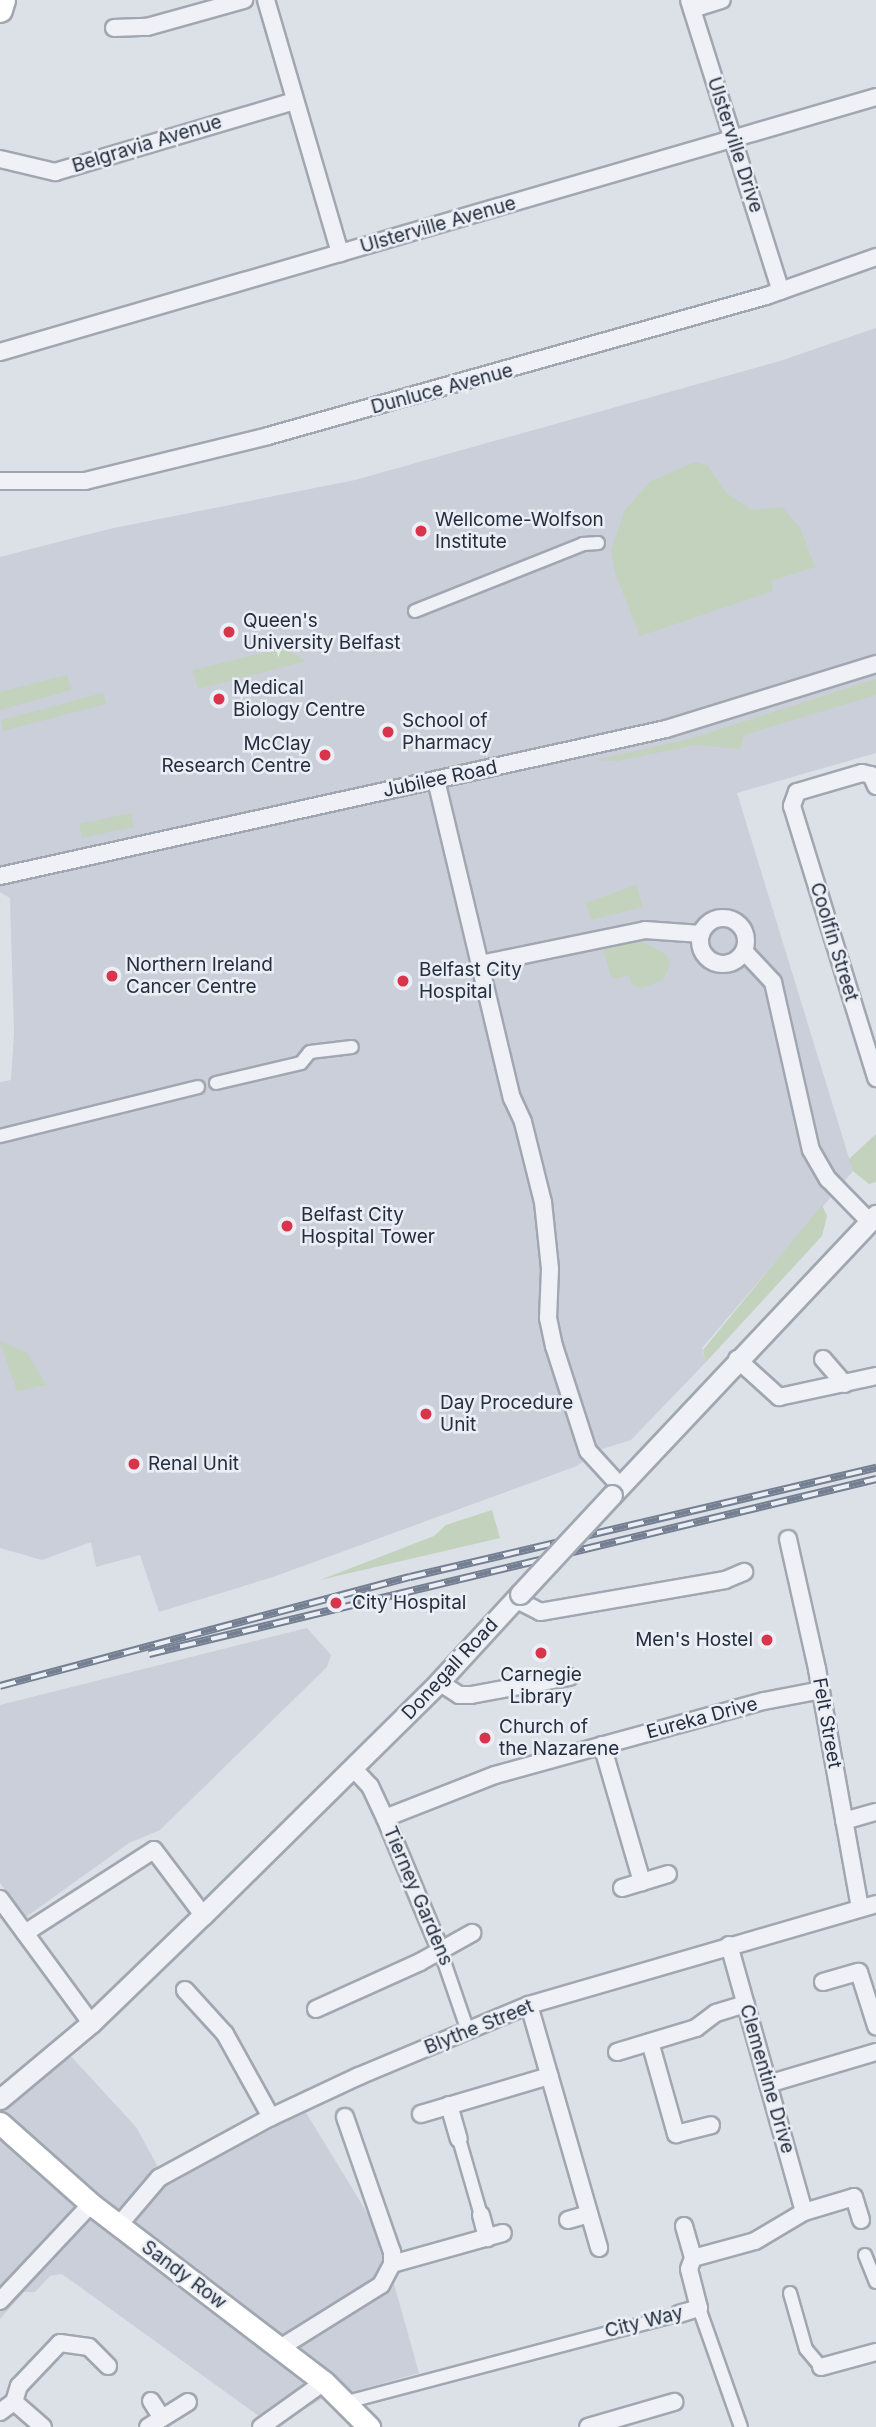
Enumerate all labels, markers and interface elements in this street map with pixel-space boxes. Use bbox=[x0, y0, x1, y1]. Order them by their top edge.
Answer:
street label: Ulsterville Drive bbox=[702, 74, 768, 216]
street label: Belgravia Avenue bbox=[69, 110, 225, 178]
street label: Ulsterville Avenue bbox=[357, 192, 519, 258]
street label: Dunluce Avenue bbox=[369, 359, 515, 419]
place label: Wellcome-Wolfson Institute bbox=[435, 509, 604, 553]
marker: Wellcome-Wolfson Institute bbox=[413, 523, 429, 539]
place label: Queen's University Belfast bbox=[243, 610, 401, 654]
marker: Queen's University Belfast bbox=[221, 624, 237, 640]
place label: Medical Biology Centre bbox=[233, 677, 365, 721]
marker: Medical Biology Centre bbox=[211, 691, 227, 707]
place label: School of Pharmacy bbox=[402, 710, 492, 754]
marker: School of Pharmacy bbox=[380, 724, 396, 740]
place label: McClay Research Centre bbox=[161, 733, 311, 777]
marker: McClay Research Centre bbox=[317, 747, 333, 763]
street label: Jubilee Road bbox=[381, 756, 499, 802]
street label: Coolfin Street bbox=[805, 880, 863, 1004]
place label: Northern Ireland Cancer Centre bbox=[126, 954, 273, 998]
place label: Belfast City Hospital bbox=[419, 959, 522, 1003]
marker: Northern Ireland Cancer Centre bbox=[104, 968, 120, 984]
marker: Belfast City Hospital bbox=[393, 971, 413, 991]
place label: Belfast City Hospital Tower bbox=[301, 1204, 435, 1248]
marker: Belfast City Hospital Tower bbox=[279, 1218, 295, 1234]
place label: Day Procedure Unit bbox=[440, 1392, 573, 1436]
marker: Day Procedure Unit bbox=[418, 1406, 434, 1422]
place label: Renal Unit bbox=[148, 1453, 239, 1475]
marker: Renal Unit bbox=[126, 1456, 142, 1472]
place label: City Hospital bbox=[352, 1592, 466, 1614]
marker: City Hospital bbox=[326, 1593, 346, 1613]
street label: Donegall Road bbox=[397, 1614, 503, 1724]
place label: Men's Hostel bbox=[635, 1629, 753, 1651]
marker: Men's Hostel bbox=[759, 1632, 775, 1648]
marker: Carnegie Library bbox=[533, 1645, 549, 1661]
place label: Carnegie Library bbox=[500, 1664, 582, 1708]
street label: Felt Street bbox=[808, 1676, 846, 1770]
street label: Eureka Drive bbox=[644, 1692, 760, 1744]
place label: Church of the Nazarene bbox=[499, 1716, 619, 1760]
marker: Church of the Nazarene bbox=[477, 1730, 493, 1746]
street label: Tierney Gardens bbox=[378, 1823, 458, 1969]
street label: Blythe Street bbox=[421, 1995, 537, 2059]
street label: Clementine Drive bbox=[735, 2002, 799, 2156]
street label: Sandy Row bbox=[137, 2236, 231, 2314]
street label: City Way bbox=[602, 2301, 686, 2343]

